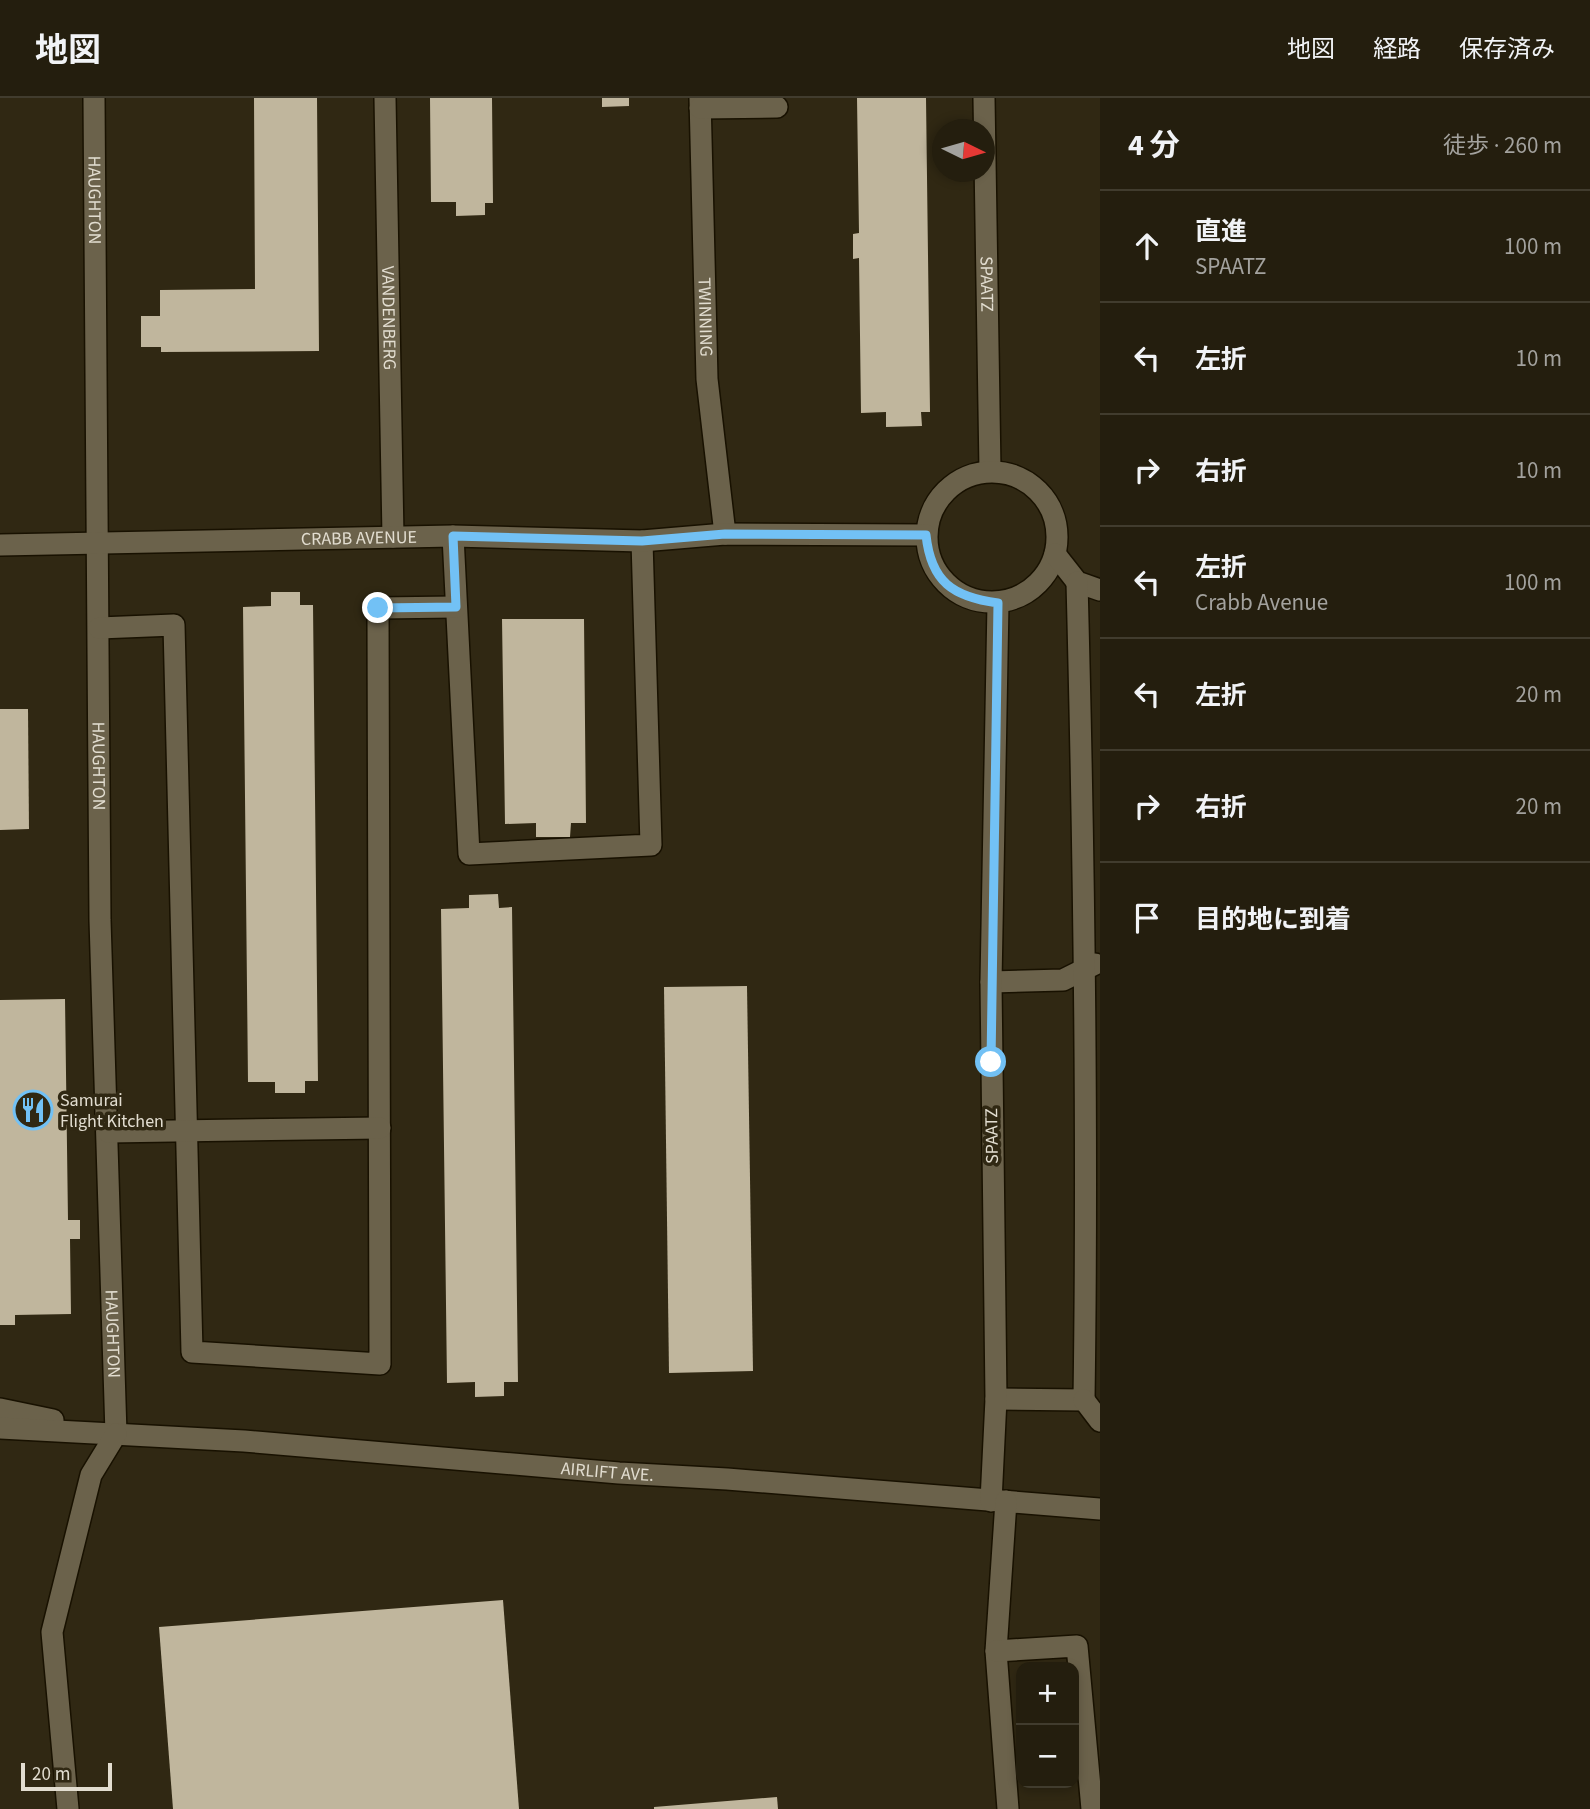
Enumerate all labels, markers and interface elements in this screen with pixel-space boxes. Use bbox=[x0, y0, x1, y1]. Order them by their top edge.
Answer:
text: 地図 bbox=[35, 27, 101, 74]
text: 地図 bbox=[1287, 32, 1335, 67]
text: 経路 bbox=[1373, 32, 1421, 67]
text: 保存済み bbox=[1459, 32, 1555, 67]
north arrow bbox=[932, 119, 995, 182]
text: 4 分 bbox=[1128, 124, 1180, 167]
text: 徒歩 · 260 m bbox=[1443, 129, 1562, 162]
street label: HAUGHTON bbox=[82, 156, 108, 244]
text: 直進 bbox=[1195, 213, 1247, 250]
icon: ahead bbox=[1128, 227, 1166, 265]
text: 100 m bbox=[1504, 230, 1562, 263]
text: SPAATZ bbox=[1195, 250, 1266, 283]
street label: SPAATZ bbox=[974, 256, 1000, 312]
street label: VANDENBERG bbox=[376, 266, 402, 370]
street label: TWINNING bbox=[692, 277, 719, 357]
icon: left bbox=[1128, 339, 1166, 377]
text: 左折 bbox=[1195, 341, 1247, 378]
text: 10 m bbox=[1515, 342, 1562, 375]
icon: right bbox=[1128, 451, 1166, 489]
text: 右折 bbox=[1195, 453, 1247, 490]
text: 10 m bbox=[1515, 454, 1562, 487]
street label: CRABB AVENUE bbox=[301, 524, 417, 552]
text: 左折 bbox=[1195, 549, 1247, 586]
icon: left bbox=[1128, 563, 1166, 601]
text: 100 m bbox=[1504, 566, 1562, 599]
text: Crabb Avenue bbox=[1195, 586, 1328, 619]
route end bbox=[362, 592, 393, 623]
icon: left bbox=[1128, 675, 1166, 713]
text: 左折 bbox=[1195, 677, 1247, 714]
text: 20 m bbox=[1515, 678, 1562, 711]
street label: HAUGHTON bbox=[86, 722, 112, 810]
icon: right bbox=[1128, 787, 1166, 825]
text: 右折 bbox=[1195, 789, 1247, 826]
text: 20 m bbox=[1515, 790, 1562, 823]
icon: arrive bbox=[1128, 899, 1166, 937]
text: 目的地に到着 bbox=[1195, 901, 1351, 938]
route start bbox=[975, 1046, 1006, 1077]
place label: Samurai Flight Kitchen bbox=[60, 1088, 164, 1134]
restaurant icon: Samurai Flight Kitchen bbox=[12, 1089, 54, 1131]
street label: SPAATZ bbox=[979, 1108, 1005, 1164]
street label: HAUGHTON bbox=[99, 1289, 127, 1378]
street label: AIRLIFT AVE. bbox=[560, 1456, 655, 1487]
map controls bbox=[1016, 1662, 1079, 1788]
button: + bbox=[1016, 1662, 1079, 1725]
button: − bbox=[1016, 1725, 1079, 1788]
scale bar bbox=[21, 1760, 112, 1792]
text: 20 m bbox=[32, 1761, 70, 1788]

